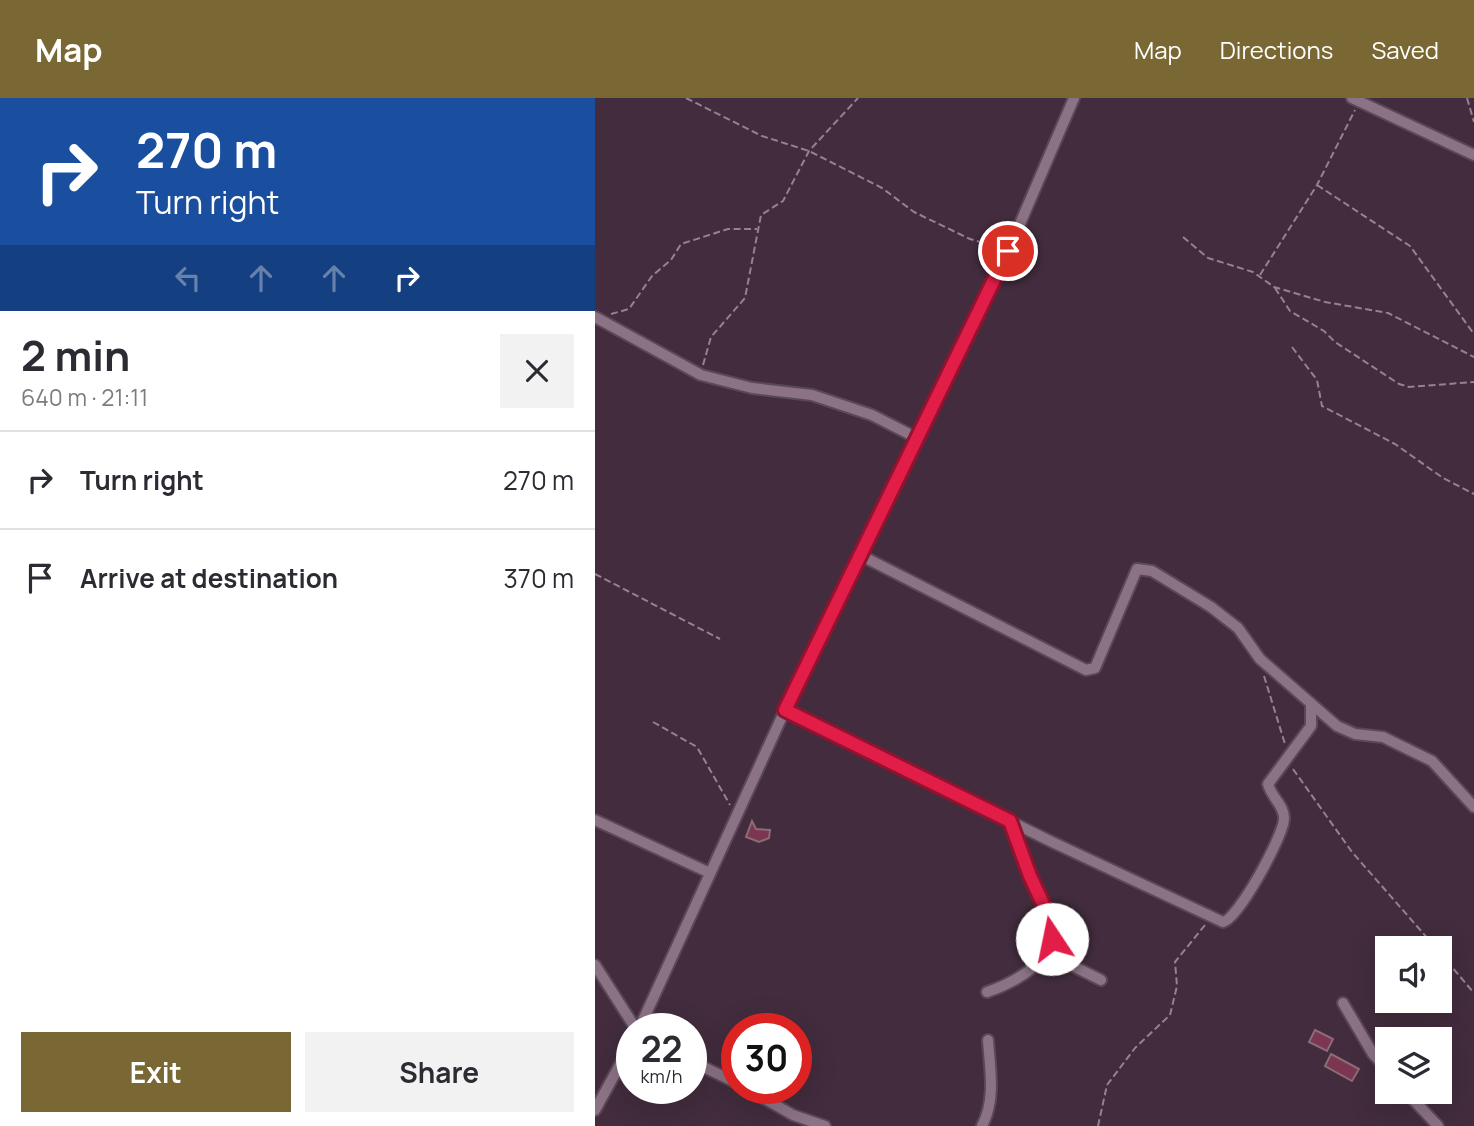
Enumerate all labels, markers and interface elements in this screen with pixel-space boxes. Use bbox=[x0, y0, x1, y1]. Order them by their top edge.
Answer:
text: Map bbox=[35, 27, 103, 72]
text: Map bbox=[1134, 33, 1182, 66]
text: Directions bbox=[1220, 33, 1333, 66]
text: Saved bbox=[1371, 33, 1439, 66]
text: 270 m bbox=[136, 116, 277, 183]
icon: right bbox=[21, 126, 112, 217]
text: Turn right bbox=[136, 180, 279, 224]
pin bbox=[978, 221, 1038, 281]
icon: arrive bbox=[989, 232, 1027, 270]
icon: left bbox=[169, 259, 207, 297]
icon: ahead bbox=[242, 259, 280, 297]
icon: ahead bbox=[315, 259, 353, 297]
icon: right bbox=[388, 259, 426, 297]
text: 2 min bbox=[21, 326, 130, 384]
button: close bbox=[500, 334, 574, 408]
text: 640 m · 21:11 bbox=[21, 381, 148, 413]
icon: right bbox=[21, 461, 59, 499]
text: Turn right bbox=[80, 462, 204, 498]
text: 270 m bbox=[503, 462, 574, 498]
icon: arrive bbox=[21, 559, 59, 597]
text: Arrive at destination bbox=[80, 560, 338, 596]
text: 370 m bbox=[503, 560, 574, 596]
position arrow bbox=[1015, 902, 1089, 976]
map controls bbox=[1375, 936, 1452, 1104]
button: sound bbox=[1375, 936, 1452, 1013]
speed limit sign: 30 bbox=[721, 1013, 812, 1104]
text: 22 bbox=[641, 1025, 682, 1073]
button: layers bbox=[1375, 1027, 1452, 1104]
button: Exit bbox=[21, 1032, 291, 1112]
button: Share bbox=[305, 1032, 574, 1112]
text: km/h bbox=[641, 1064, 682, 1088]

